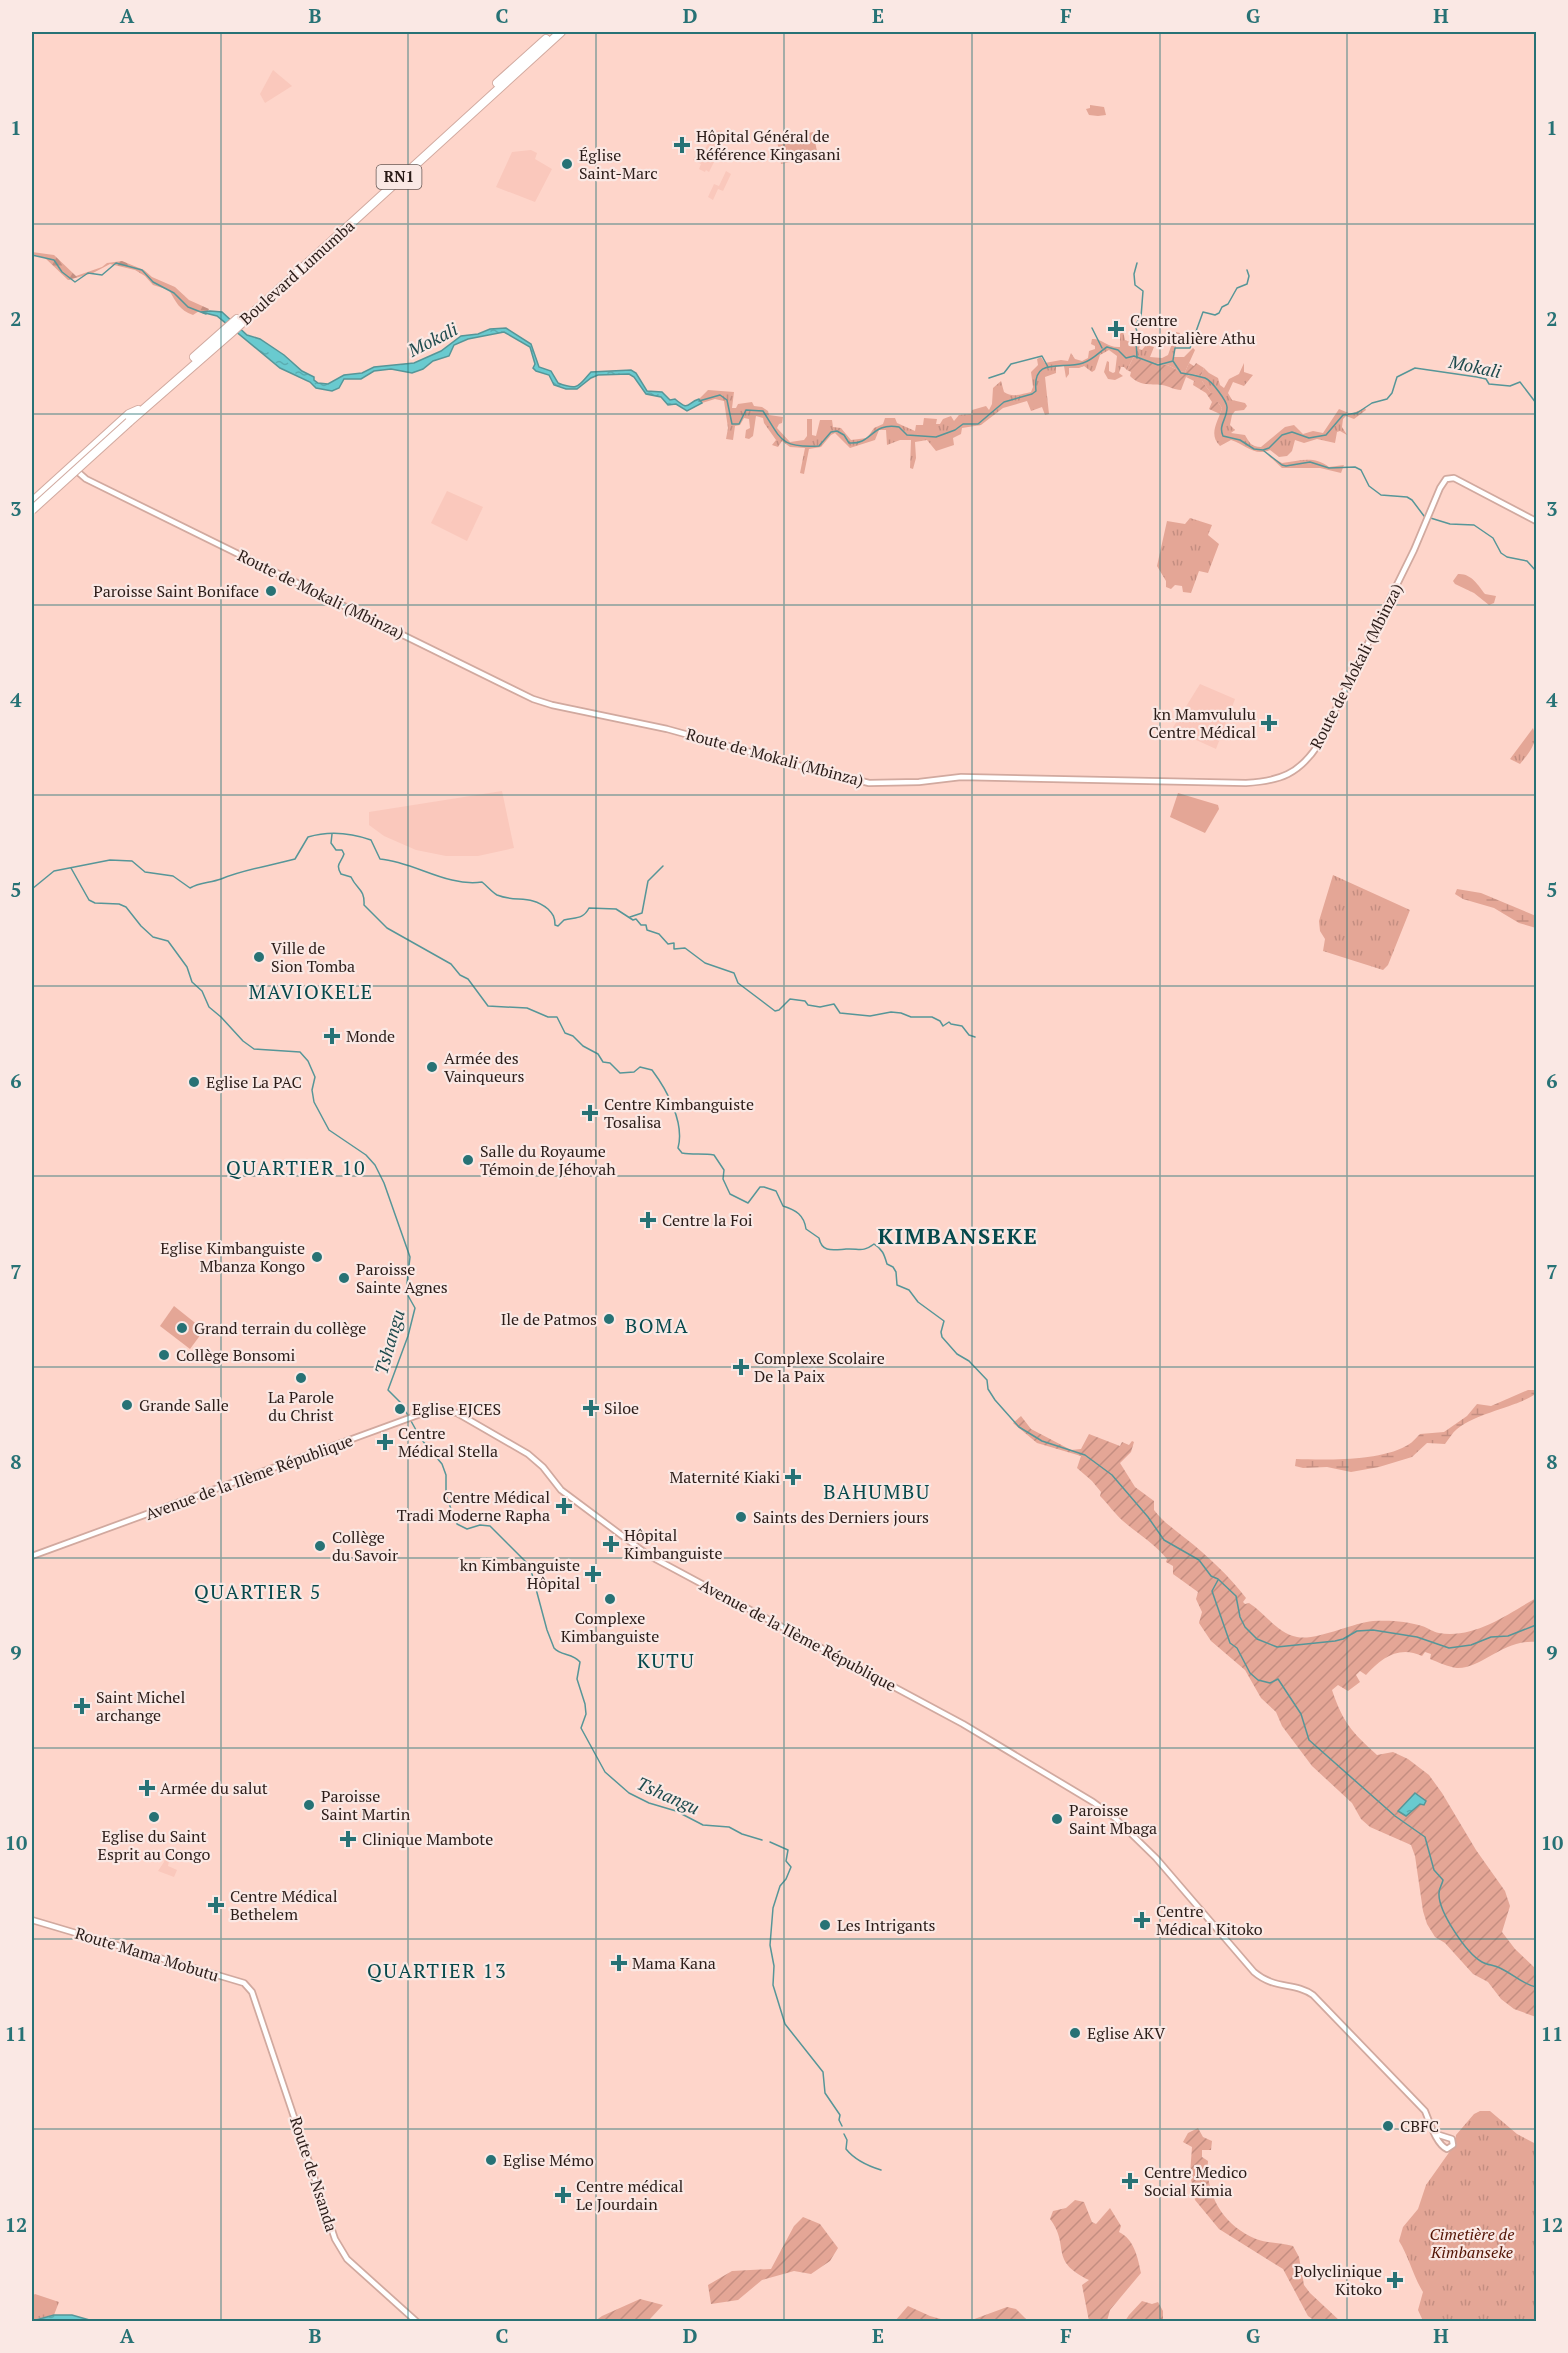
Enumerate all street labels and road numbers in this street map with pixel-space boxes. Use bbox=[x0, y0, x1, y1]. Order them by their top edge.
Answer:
road number: RN1 bbox=[376, 165, 422, 189]
street label: Boulevard Lumumba bbox=[235, 215, 359, 329]
street label: Route de Mokali (Mbinza) bbox=[234, 544, 408, 644]
street label: Route de Mokali (Mbinza) bbox=[1305, 579, 1407, 753]
street label: Route de Mokali (Mbinza) bbox=[684, 723, 866, 791]
street label: Avenue de la IIème République bbox=[142, 1429, 356, 1525]
street label: Avenue de la IIème République bbox=[696, 1574, 900, 1696]
street label: Route Mama Mobutu bbox=[72, 1922, 222, 1986]
street label: Route de Nsanda bbox=[285, 2114, 343, 2234]

